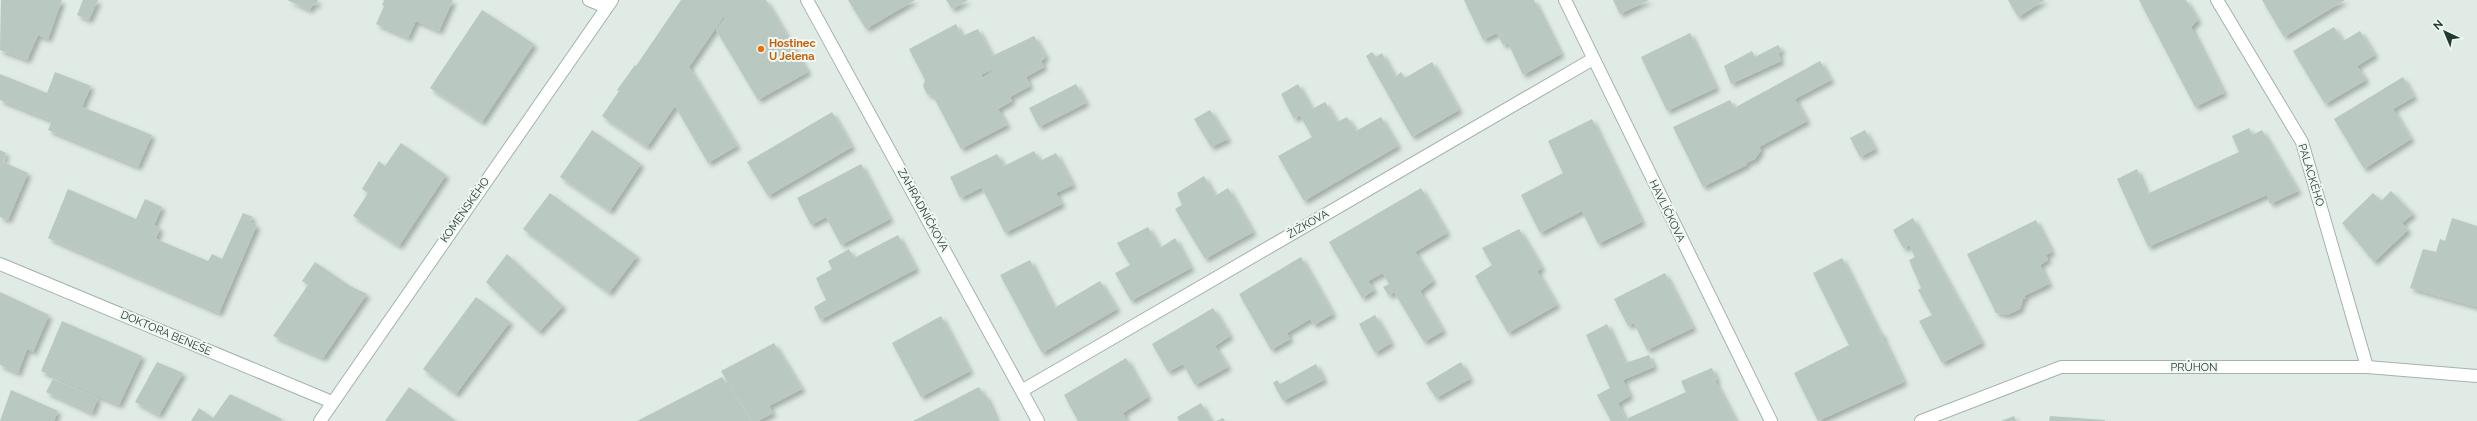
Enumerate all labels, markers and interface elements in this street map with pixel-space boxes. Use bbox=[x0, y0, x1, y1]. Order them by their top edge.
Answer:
north arrow bbox=[2425, 12, 2465, 52]
text: N bbox=[2431, 18, 2446, 33]
place label: Hostinec U Jelena bbox=[769, 37, 816, 63]
marker: Hostinec U Jelena bbox=[756, 44, 766, 54]
street label: PALACKÉHO bbox=[2295, 142, 2328, 208]
street label: ZAHRADNÍČKOVA bbox=[895, 166, 952, 254]
street label: KOMENSKÉHO bbox=[437, 174, 492, 245]
street label: HAVLÍČKOVA bbox=[1646, 177, 1689, 245]
street label: ŽIŽKOVA bbox=[1285, 206, 1331, 241]
street label: DOKTORA BENEŠE bbox=[119, 307, 214, 358]
street label: PRŮHON bbox=[2170, 360, 2218, 374]

